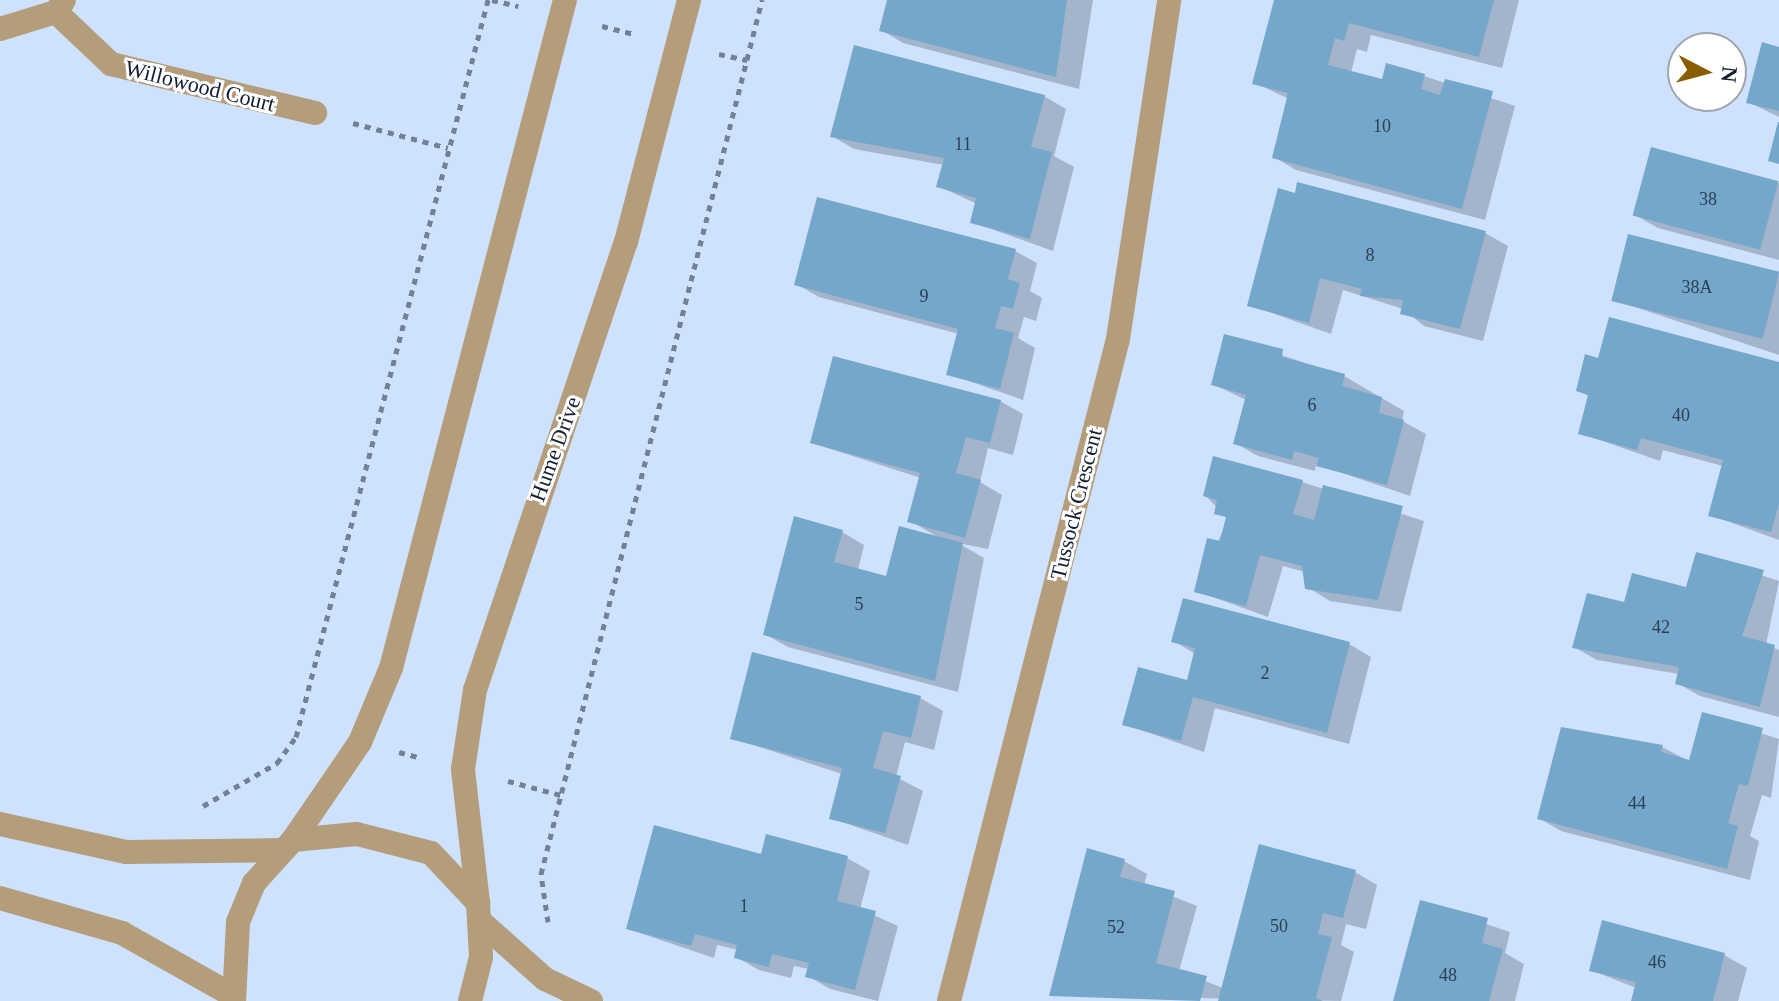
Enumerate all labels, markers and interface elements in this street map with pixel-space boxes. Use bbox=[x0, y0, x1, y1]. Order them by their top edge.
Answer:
north arrow bbox=[1667, 32, 1747, 112]
street label: Willowood Court bbox=[122, 55, 278, 117]
text: N bbox=[1716, 65, 1743, 84]
house number: 10 bbox=[1373, 115, 1391, 137]
house number: 11 bbox=[954, 133, 972, 155]
house number: 38 bbox=[1699, 188, 1717, 210]
house number: 8 bbox=[1366, 244, 1374, 266]
house number: 38A bbox=[1682, 276, 1712, 298]
house number: 9 bbox=[920, 285, 928, 307]
street label: Hume Drive bbox=[524, 393, 586, 505]
house number: 6 bbox=[1308, 394, 1316, 416]
house number: 40 bbox=[1672, 404, 1690, 426]
street label: Tussock Crescent bbox=[1044, 426, 1108, 582]
house number: 5 bbox=[854, 593, 864, 615]
house number: 42 bbox=[1652, 616, 1670, 638]
house number: 2 bbox=[1260, 662, 1270, 684]
house number: 44 bbox=[1628, 792, 1646, 814]
house number: 1 bbox=[740, 895, 748, 917]
house number: 50 bbox=[1270, 915, 1288, 937]
house number: 52 bbox=[1107, 916, 1125, 938]
house number: 46 bbox=[1648, 951, 1666, 973]
house number: 48 bbox=[1439, 964, 1457, 986]

